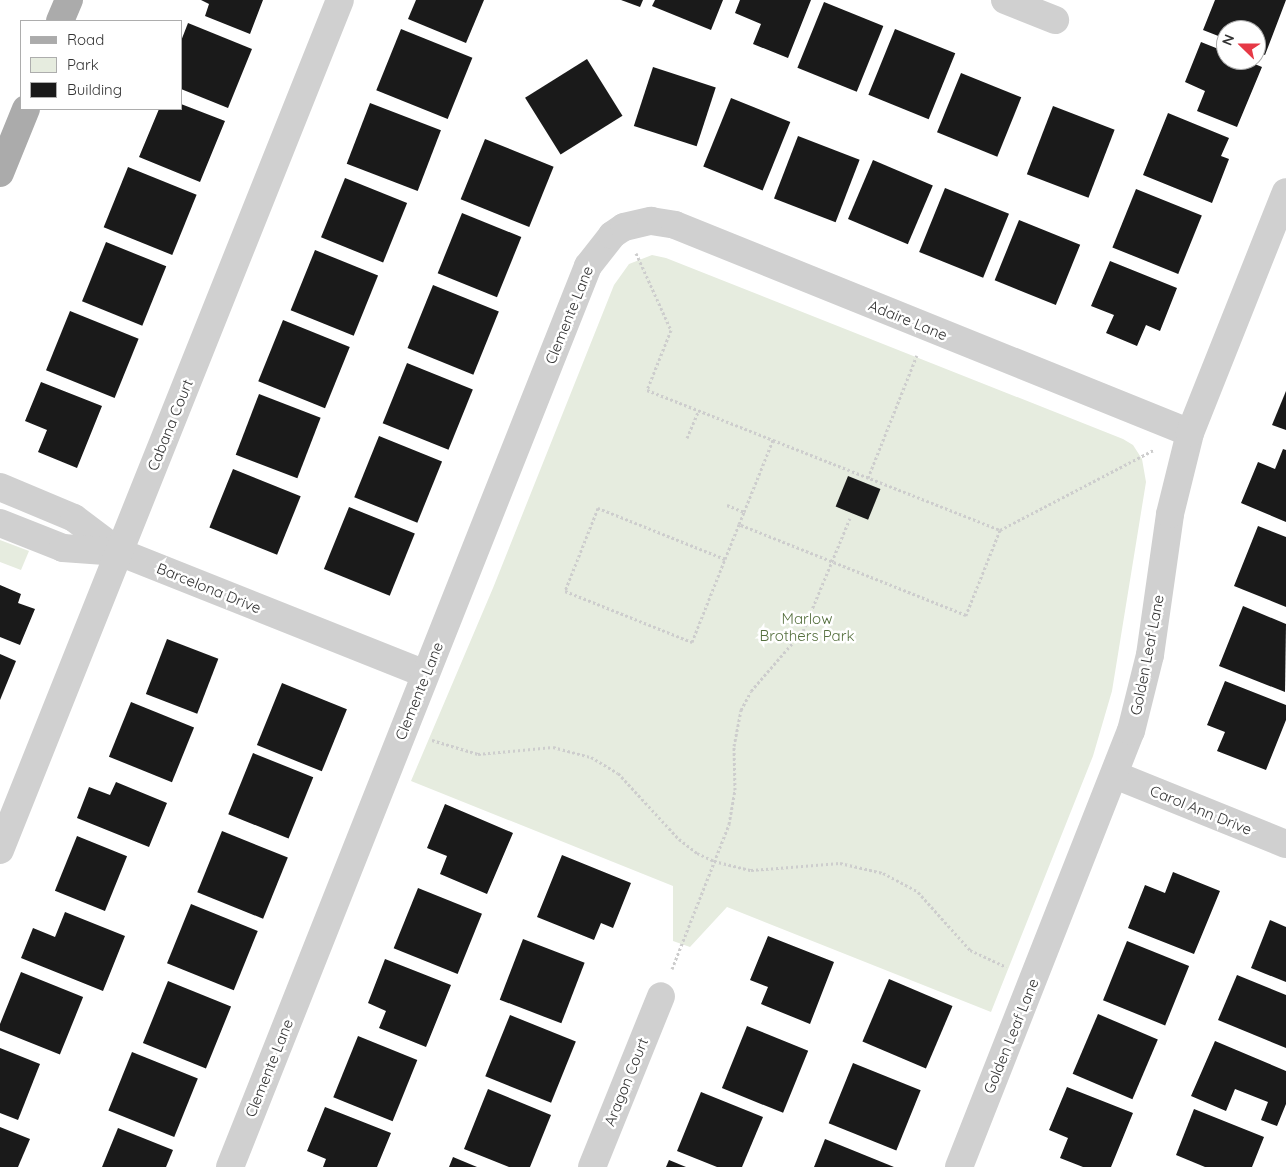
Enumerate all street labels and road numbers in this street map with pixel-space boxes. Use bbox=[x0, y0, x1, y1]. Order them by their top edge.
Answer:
street label: Clemente Lane bbox=[541, 263, 597, 367]
street label: Adaire Lane bbox=[866, 296, 950, 344]
street label: Cabana Court bbox=[143, 377, 197, 473]
street label: Barcelona Drive bbox=[154, 559, 264, 617]
street label: Golden Leaf Lane bbox=[1126, 593, 1168, 717]
street label: Clemente Lane bbox=[391, 639, 447, 743]
street label: Carol Ann Drive bbox=[1147, 781, 1255, 839]
street label: Golden Leaf Lane bbox=[980, 976, 1042, 1096]
street label: Clemente Lane bbox=[241, 1016, 297, 1120]
street label: Aragon Court bbox=[600, 1035, 652, 1129]

